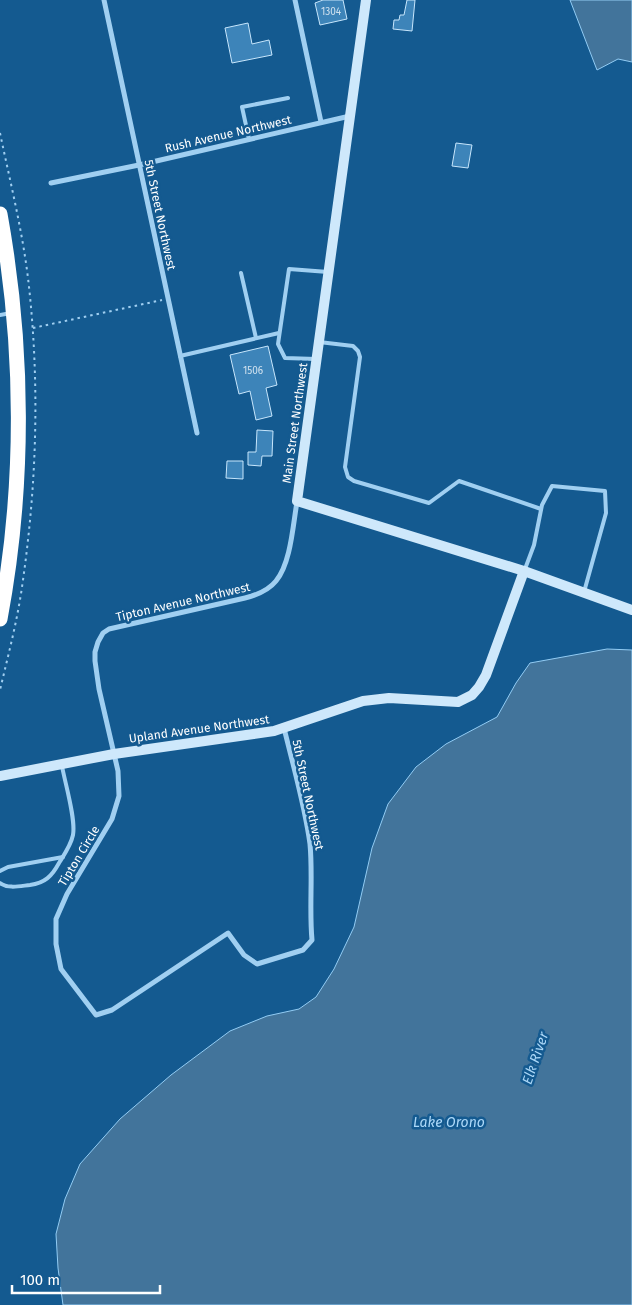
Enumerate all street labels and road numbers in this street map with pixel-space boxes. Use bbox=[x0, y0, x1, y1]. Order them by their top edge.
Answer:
street label: Rush Avenue Northwest bbox=[163, 112, 293, 155]
street label: 5th Street Northwest bbox=[141, 159, 179, 272]
street label: Main Street Northwest bbox=[280, 361, 310, 484]
street label: Tipton Avenue Northwest bbox=[114, 580, 252, 624]
street label: Upland Avenue Northwest bbox=[128, 712, 271, 746]
street label: 5th Street Northwest bbox=[289, 739, 327, 852]
street label: Tipton Circle bbox=[55, 823, 103, 889]

